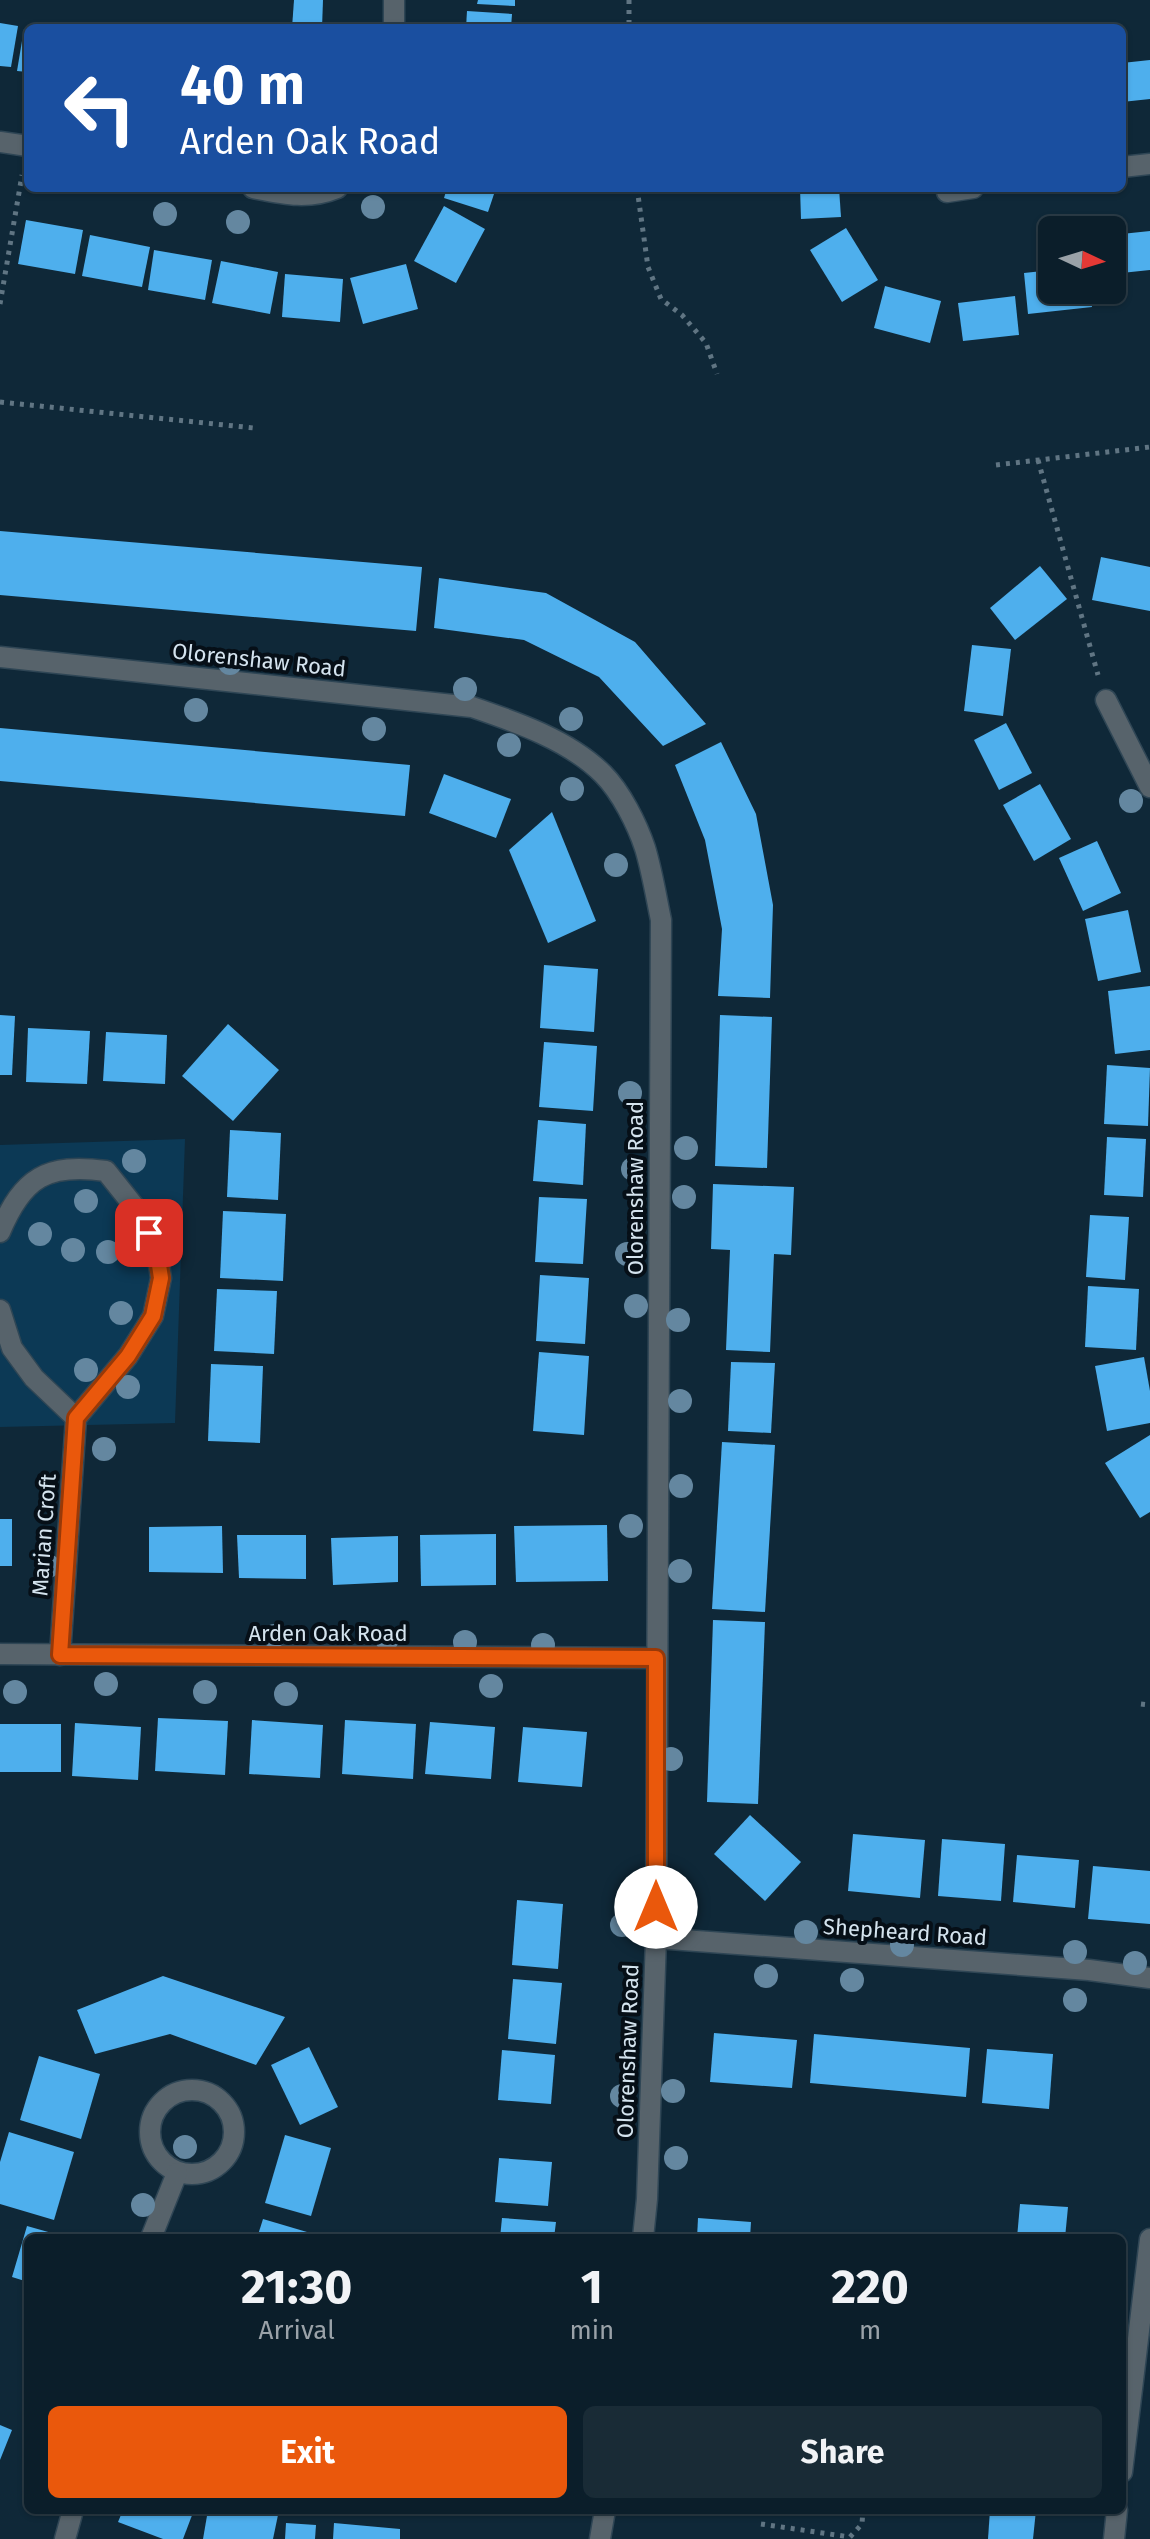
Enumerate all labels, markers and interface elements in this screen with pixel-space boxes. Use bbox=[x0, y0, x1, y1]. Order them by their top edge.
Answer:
text: 40 m bbox=[180, 52, 305, 119]
icon: left bbox=[48, 56, 152, 160]
text: Arden Oak Road bbox=[180, 120, 440, 164]
north arrow bbox=[1038, 216, 1126, 304]
map controls bbox=[1038, 216, 1126, 304]
street label: Olorenshaw Road bbox=[171, 637, 347, 683]
street label: Olorenshaw Road bbox=[622, 1101, 649, 1275]
pin bbox=[115, 1199, 183, 1267]
icon: arrive bbox=[127, 1211, 171, 1255]
street label: Marian Croft bbox=[26, 1473, 62, 1597]
street label: Arden Oak Road bbox=[248, 1620, 408, 1647]
position arrow bbox=[614, 1865, 698, 1949]
street label: Shepheard Road bbox=[822, 1913, 988, 1951]
street label: Olorenshaw Road bbox=[611, 1963, 645, 2139]
text: 21:30 bbox=[241, 2258, 352, 2316]
text: 1 bbox=[581, 2258, 603, 2316]
text: 220 bbox=[831, 2258, 909, 2316]
text: Arrival bbox=[259, 2315, 335, 2346]
text: min bbox=[569, 2315, 614, 2346]
text: m bbox=[859, 2315, 881, 2346]
button: Exit bbox=[48, 2406, 567, 2498]
button: Share bbox=[583, 2406, 1102, 2498]

